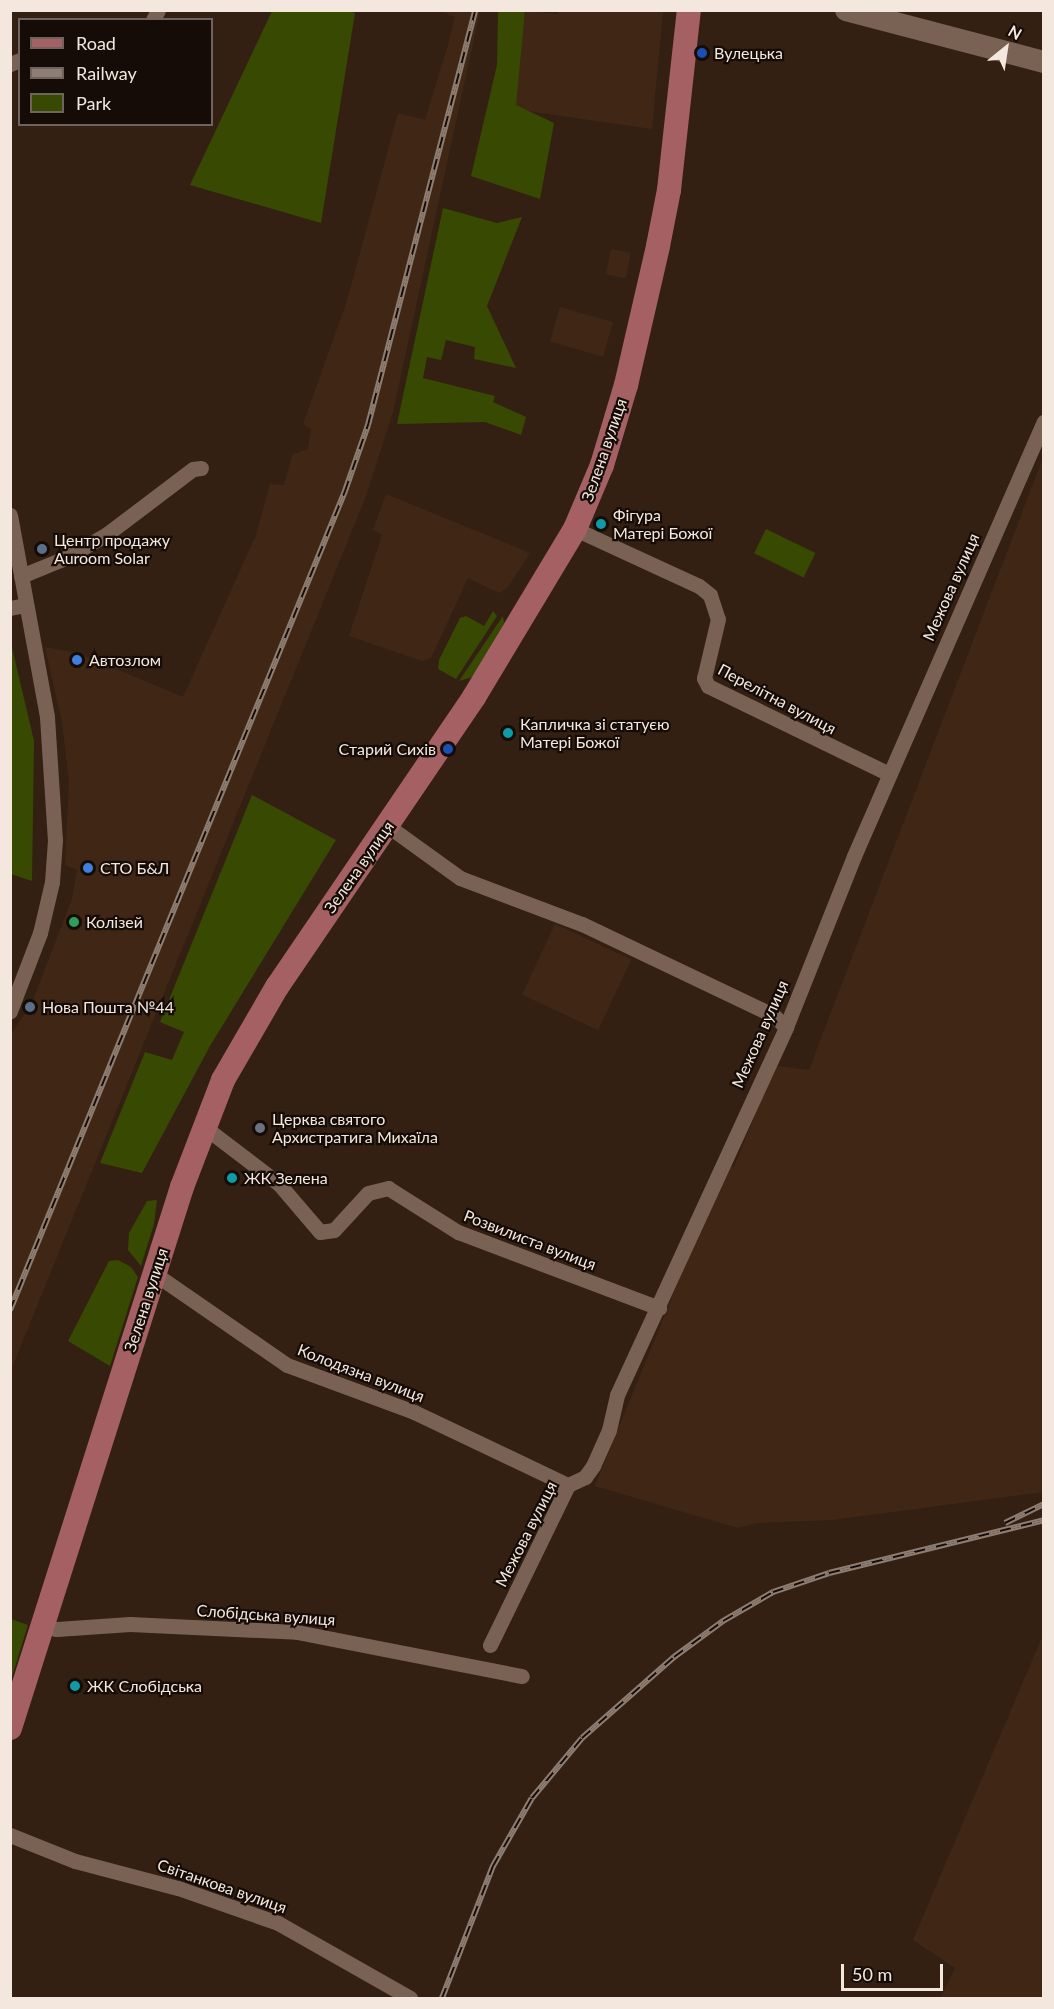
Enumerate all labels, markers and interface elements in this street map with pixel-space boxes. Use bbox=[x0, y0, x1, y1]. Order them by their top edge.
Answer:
legend bbox=[18, 18, 213, 126]
north arrow bbox=[976, 18, 1036, 78]
text: N bbox=[1005, 21, 1025, 43]
text: Road bbox=[76, 32, 116, 54]
place label: Вулецька bbox=[714, 43, 783, 63]
marker: Вулецька bbox=[695, 46, 709, 60]
text: Railway bbox=[76, 62, 137, 84]
text: Park bbox=[76, 92, 111, 114]
street label: Зелена вулиця bbox=[577, 396, 631, 504]
place label: Фігура Матері Божої bbox=[613, 505, 712, 543]
marker: Фігура Матері Божої bbox=[594, 517, 608, 531]
place label: Центр продажу Auroom Solar bbox=[54, 530, 170, 568]
street label: Межова вулиця bbox=[919, 530, 983, 644]
marker: Центр продажу Auroom Solar bbox=[35, 542, 49, 556]
place label: Автозлом bbox=[89, 650, 161, 670]
marker: Автозлом bbox=[70, 653, 84, 667]
street label: Перелітна вулиця bbox=[715, 660, 839, 738]
place label: Капличка зі статуєю Матері Божої bbox=[520, 714, 670, 752]
marker: Капличка зі статуєю Матері Божої bbox=[501, 726, 515, 740]
place label: Старий Сихів bbox=[339, 739, 436, 759]
marker: Старий Сихів bbox=[441, 742, 455, 756]
street label: Зелена вулиця bbox=[320, 817, 398, 917]
place label: СТО Б&Л bbox=[100, 858, 169, 878]
marker: СТО Б&Л bbox=[81, 861, 95, 875]
place label: Колізей bbox=[86, 912, 143, 932]
marker: Колізей bbox=[67, 915, 81, 929]
street label: Межова вулиця bbox=[728, 977, 792, 1091]
place label: Нова Пошта №44 bbox=[42, 997, 174, 1017]
marker: Нова Пошта №44 bbox=[23, 1000, 37, 1014]
place label: Церква святого Архистратига Михаїла bbox=[272, 1109, 438, 1147]
marker: Церква святого Архистратига Михаїла bbox=[253, 1121, 267, 1135]
place label: ЖК Зелена bbox=[244, 1168, 328, 1188]
marker: ЖК Зелена bbox=[225, 1171, 239, 1185]
street label: Розвилиста вулиця bbox=[461, 1206, 599, 1274]
street label: Зелена вулиця bbox=[120, 1246, 172, 1354]
street label: Колодязна вулиця bbox=[295, 1340, 427, 1406]
street label: Межова вулиця bbox=[491, 1478, 561, 1590]
street label: Слобідська вулиця bbox=[196, 1601, 336, 1629]
place label: ЖК Слобідська bbox=[87, 1676, 202, 1696]
marker: ЖК Слобідська bbox=[68, 1679, 82, 1693]
street label: Світанкова вулиця bbox=[155, 1855, 289, 1917]
scale bar bbox=[844, 1952, 946, 1990]
text: 50 m bbox=[852, 1963, 892, 1985]

